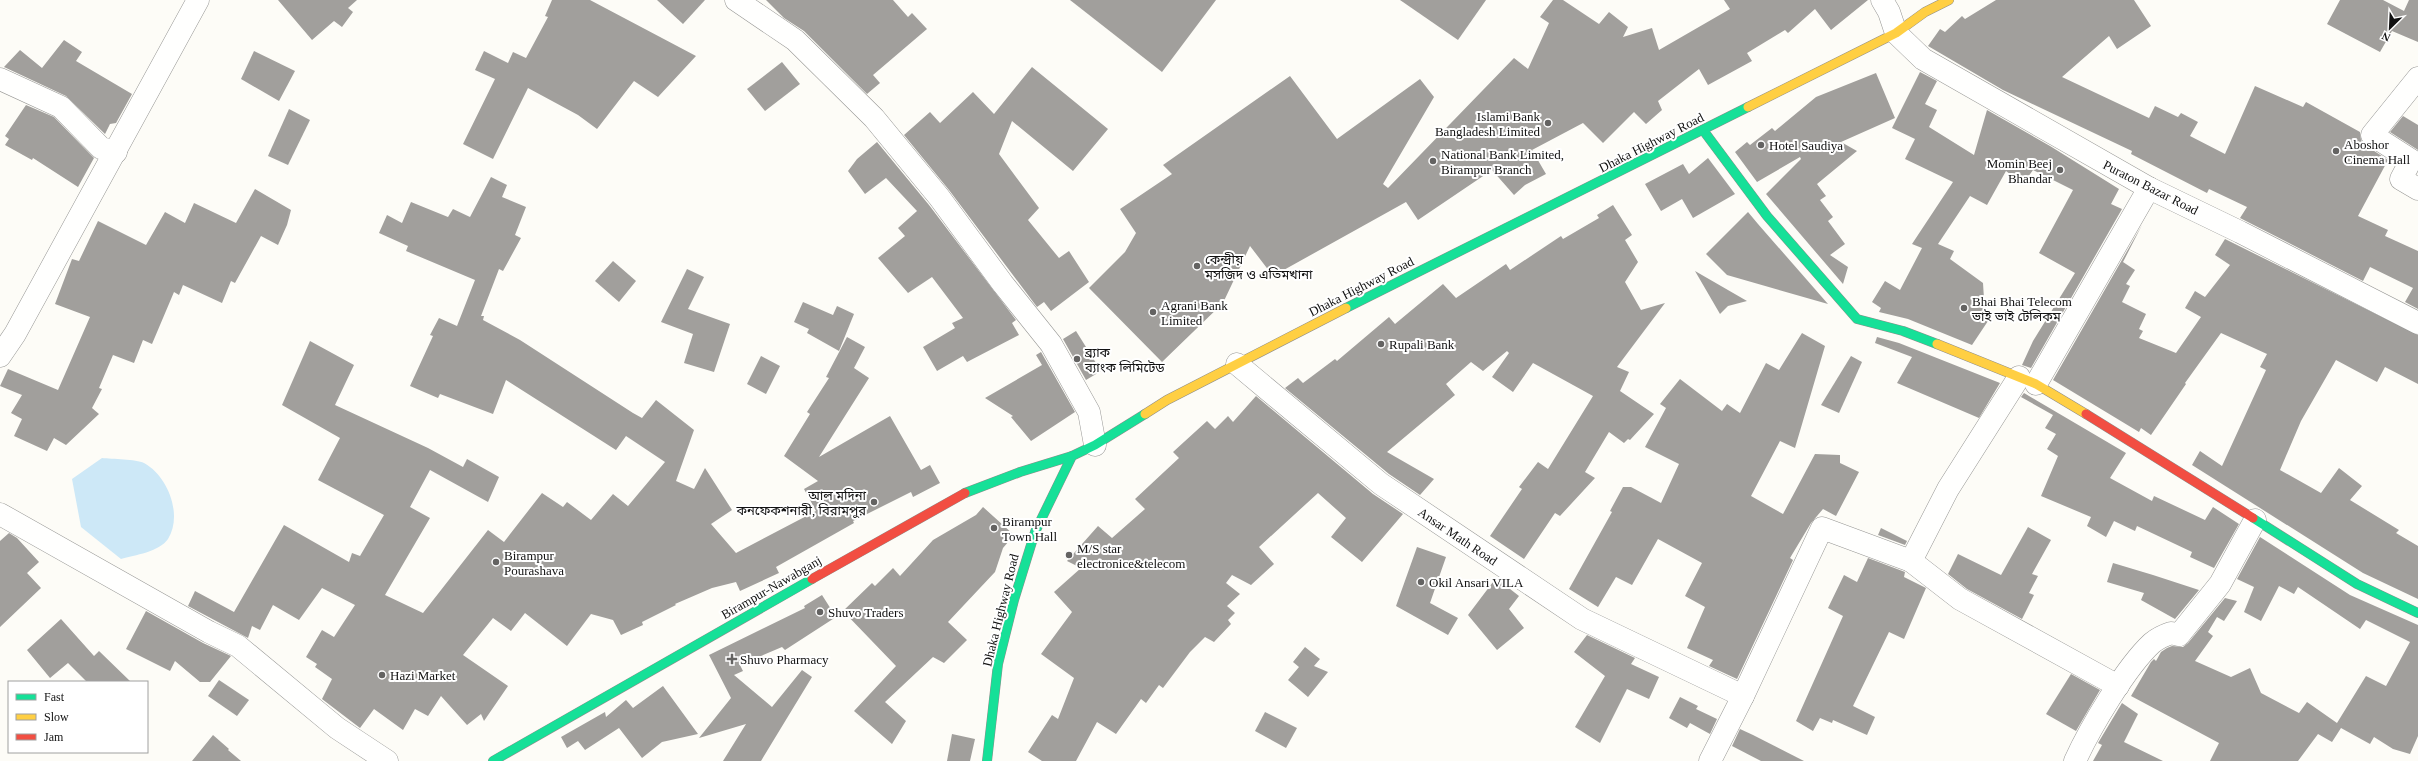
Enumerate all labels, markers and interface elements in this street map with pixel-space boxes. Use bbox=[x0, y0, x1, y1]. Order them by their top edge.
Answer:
north arrow bbox=[2370, 8, 2410, 48]
text: N bbox=[2380, 30, 2392, 44]
place label: Islami Bank Bangladesh Limited bbox=[1435, 109, 1540, 139]
street label: Dhaka Highway Road bbox=[1596, 109, 1707, 175]
marker: Islami Bank Bangladesh Limited bbox=[1543, 118, 1553, 128]
place label: Aboshor Cinema Hall bbox=[2344, 137, 2410, 167]
place label: Hotel Saudiya bbox=[1769, 138, 1843, 153]
marker: Hotel Saudiya bbox=[1756, 140, 1766, 150]
marker: Aboshor Cinema Hall bbox=[2331, 146, 2341, 156]
place label: National Bank Limited, Birampur Branch bbox=[1441, 147, 1564, 177]
marker: National Bank Limited, Birampur Branch bbox=[1428, 156, 1438, 166]
place label: Momin Beej Bhandar bbox=[1987, 156, 2053, 186]
street label: Puraton Bazar Road bbox=[2101, 157, 2201, 218]
marker: Momin Beej Bhandar bbox=[2055, 165, 2065, 175]
place label: কেন্দ্রীয় মসজিদ ও এতিমখানা bbox=[1204, 252, 1313, 282]
street label: Dhaka Highway Road bbox=[1306, 253, 1417, 319]
marker: কেন্দ্রীয় মসজিদ ও এতিমখানা bbox=[1192, 261, 1202, 271]
place label: Bhai Bhai Telecom ভাই ভাই টেলিকম bbox=[1971, 294, 2072, 324]
place label: Agrani Bank Limited bbox=[1161, 298, 1228, 328]
marker: Bhai Bhai Telecom ভাই ভাই টেলিকম bbox=[1959, 303, 1969, 313]
marker: Agrani Bank Limited bbox=[1148, 307, 1158, 317]
place label: Rupali Bank bbox=[1389, 337, 1455, 352]
marker: Rupali Bank bbox=[1376, 339, 1386, 349]
place label: ব্র্যাক ব্যাংক লিমিটেড bbox=[1084, 345, 1165, 375]
marker: ব্র্যাক ব্যাংক লিমিটেড bbox=[1072, 354, 1082, 364]
place label: আল মদিনা কনফেকশনারী, বিরামপুর bbox=[735, 488, 867, 519]
marker: আল মদিনা কনফেকশনারী, বিরামপুর bbox=[869, 497, 879, 507]
street label: Ansar Math Road bbox=[1415, 504, 1501, 569]
place label: Birampur Town Hall bbox=[1002, 514, 1057, 544]
marker: Birampur Town Hall bbox=[989, 523, 999, 533]
place label: M/S star electronice&telecom bbox=[1077, 541, 1185, 571]
place label: Birampur Pourashava bbox=[504, 548, 564, 578]
marker: M/S star electronice&telecom bbox=[1064, 550, 1074, 560]
street label: Dhaka Highway Road bbox=[979, 552, 1022, 668]
street label: Birampur-Nawabganj bbox=[719, 553, 824, 622]
marker: Birampur Pourashava bbox=[491, 557, 501, 567]
place label: Okil Ansari VILA bbox=[1429, 575, 1524, 590]
marker: Okil Ansari VILA bbox=[1416, 577, 1426, 587]
place label: Shuvo Traders bbox=[828, 605, 904, 620]
marker: Shuvo Traders bbox=[815, 607, 825, 617]
place label: Shuvo Pharmacy bbox=[740, 652, 829, 667]
marker: Shuvo Pharmacy bbox=[727, 654, 737, 664]
place label: Hazi Market bbox=[390, 668, 456, 683]
marker: Hazi Market bbox=[377, 670, 387, 680]
legend bbox=[8, 681, 148, 753]
text: Fast bbox=[44, 690, 65, 704]
text: Slow bbox=[44, 710, 69, 724]
text: Jam bbox=[44, 730, 64, 744]

